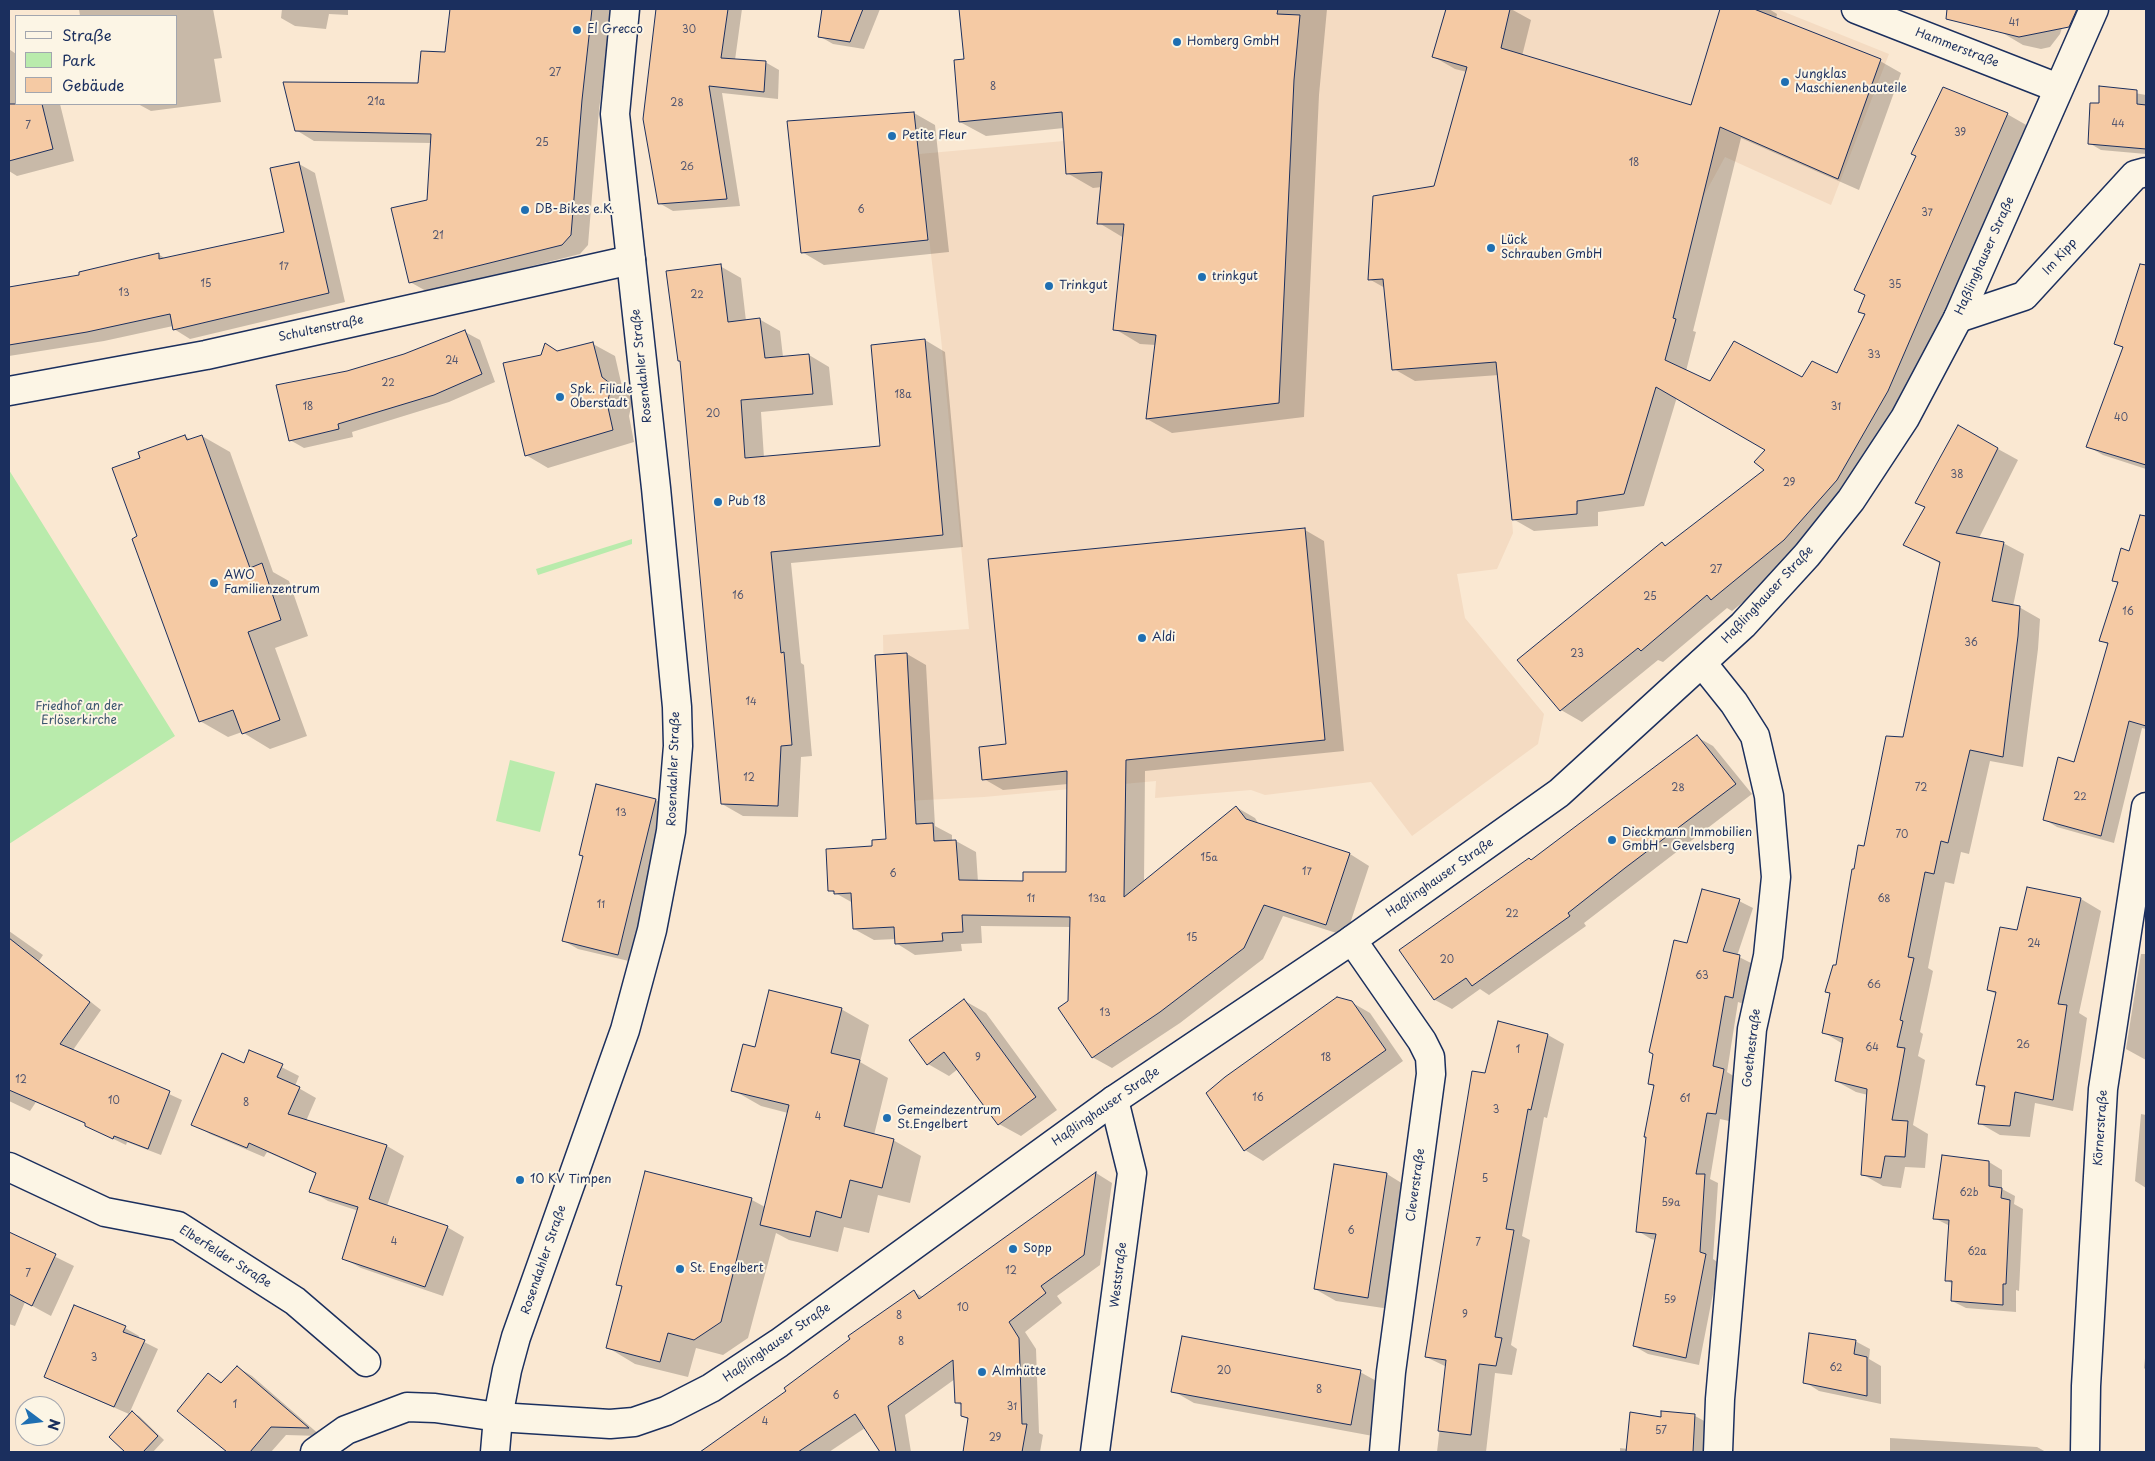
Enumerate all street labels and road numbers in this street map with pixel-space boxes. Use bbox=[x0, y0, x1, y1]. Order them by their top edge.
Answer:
street label: Hammerstraße bbox=[1913, 25, 2001, 71]
street label: Haßlinghauser Straße bbox=[1952, 195, 2018, 317]
street label: Im Kipp bbox=[2040, 236, 2080, 278]
street label: Rosendahler Straße bbox=[629, 308, 655, 424]
street label: Schultenstraße bbox=[277, 313, 365, 345]
street label: Haßlinghauser Straße bbox=[1719, 543, 1817, 647]
street label: Rosendahler Straße bbox=[665, 711, 683, 827]
street label: Haßlinghauser Straße bbox=[1384, 835, 1496, 921]
street label: Goethestraße bbox=[1740, 1008, 1764, 1088]
street label: Haßlinghauser Straße bbox=[1050, 1064, 1162, 1150]
street label: Körnerstraße bbox=[2091, 1089, 2111, 1167]
street label: Cleverstraße bbox=[1404, 1148, 1428, 1222]
street label: Rosendahler Straße bbox=[519, 1203, 569, 1317]
street label: Elberfelder Straße bbox=[176, 1223, 274, 1291]
street label: Weststraße bbox=[1108, 1241, 1130, 1309]
street label: Haßlinghauser Straße bbox=[721, 1300, 833, 1386]

